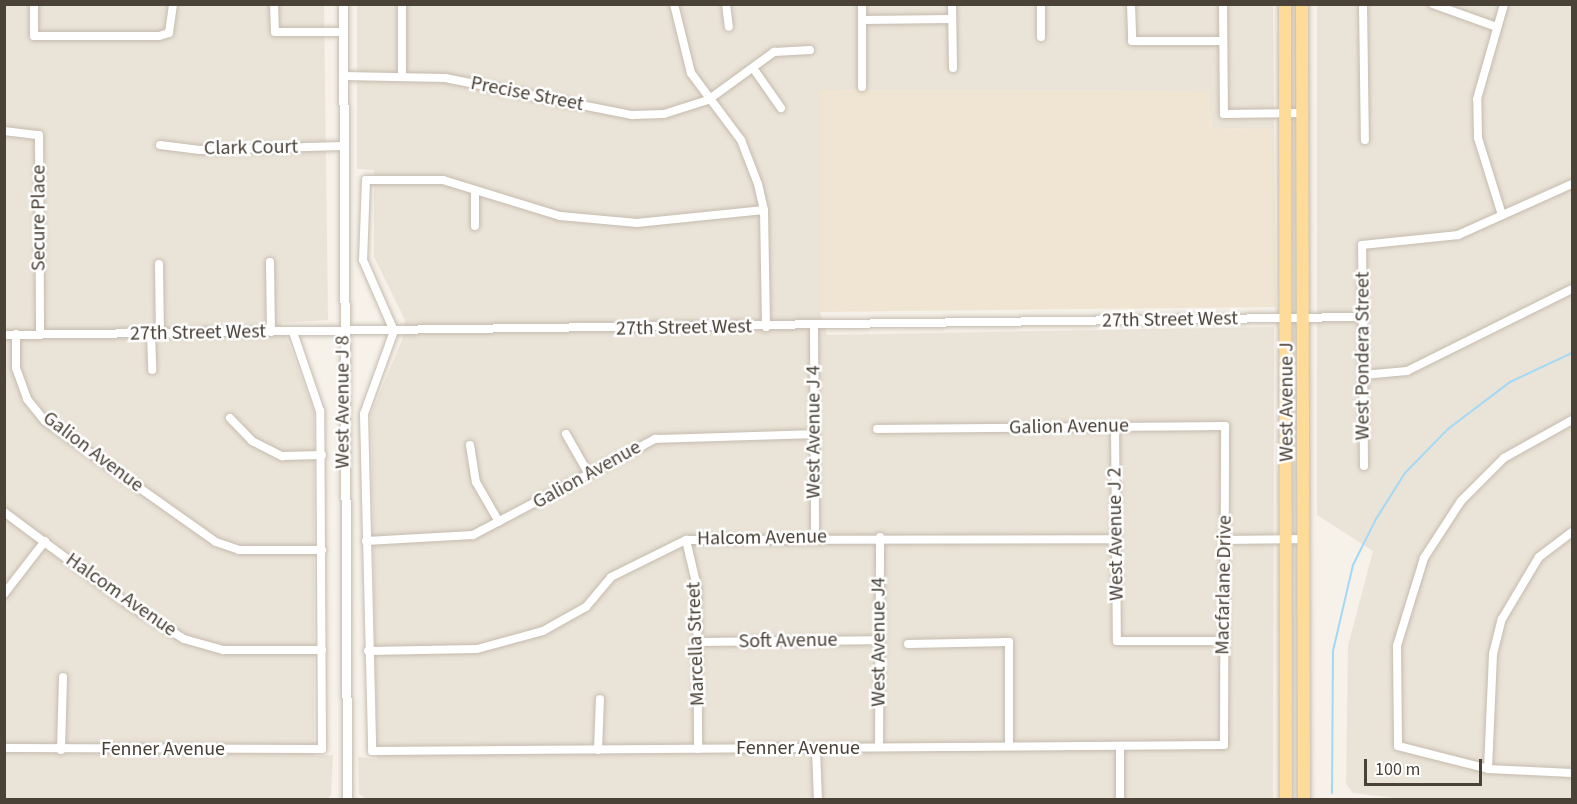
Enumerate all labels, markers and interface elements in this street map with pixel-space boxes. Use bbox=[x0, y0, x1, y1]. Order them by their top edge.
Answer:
street label: Precise Street bbox=[469, 71, 585, 117]
street label: Clark Court bbox=[204, 135, 298, 161]
street label: Secure Place bbox=[27, 165, 51, 271]
street label: West Pondera Street bbox=[1351, 272, 1375, 440]
street label: 27th Street West bbox=[1102, 307, 1238, 333]
street label: 27th Street West bbox=[616, 315, 752, 341]
street label: 27th Street West bbox=[130, 320, 266, 346]
street label: West Avenue J 8 bbox=[331, 335, 355, 469]
street label: West Avenue J bbox=[1275, 342, 1299, 462]
street label: West Avenue J 4 bbox=[802, 365, 826, 499]
street label: Galion Avenue bbox=[38, 406, 148, 498]
street label: Galion Avenue bbox=[1009, 414, 1129, 440]
street label: Galion Avenue bbox=[529, 435, 645, 515]
street label: West Avenue J 2 bbox=[1103, 467, 1129, 601]
street label: Macfarlane Drive bbox=[1211, 515, 1237, 655]
street label: Halcom Avenue bbox=[697, 525, 827, 551]
street label: Halcom Avenue bbox=[61, 548, 181, 642]
street label: West Avenue J4 bbox=[867, 577, 891, 707]
street label: Marcella Street bbox=[682, 581, 710, 707]
street label: Soft Avenue bbox=[738, 628, 838, 654]
street label: Fenner Avenue bbox=[736, 736, 860, 760]
street label: Fenner Avenue bbox=[101, 737, 225, 761]
scale bar bbox=[1367, 747, 1486, 785]
text: 100 m bbox=[1375, 757, 1420, 782]

